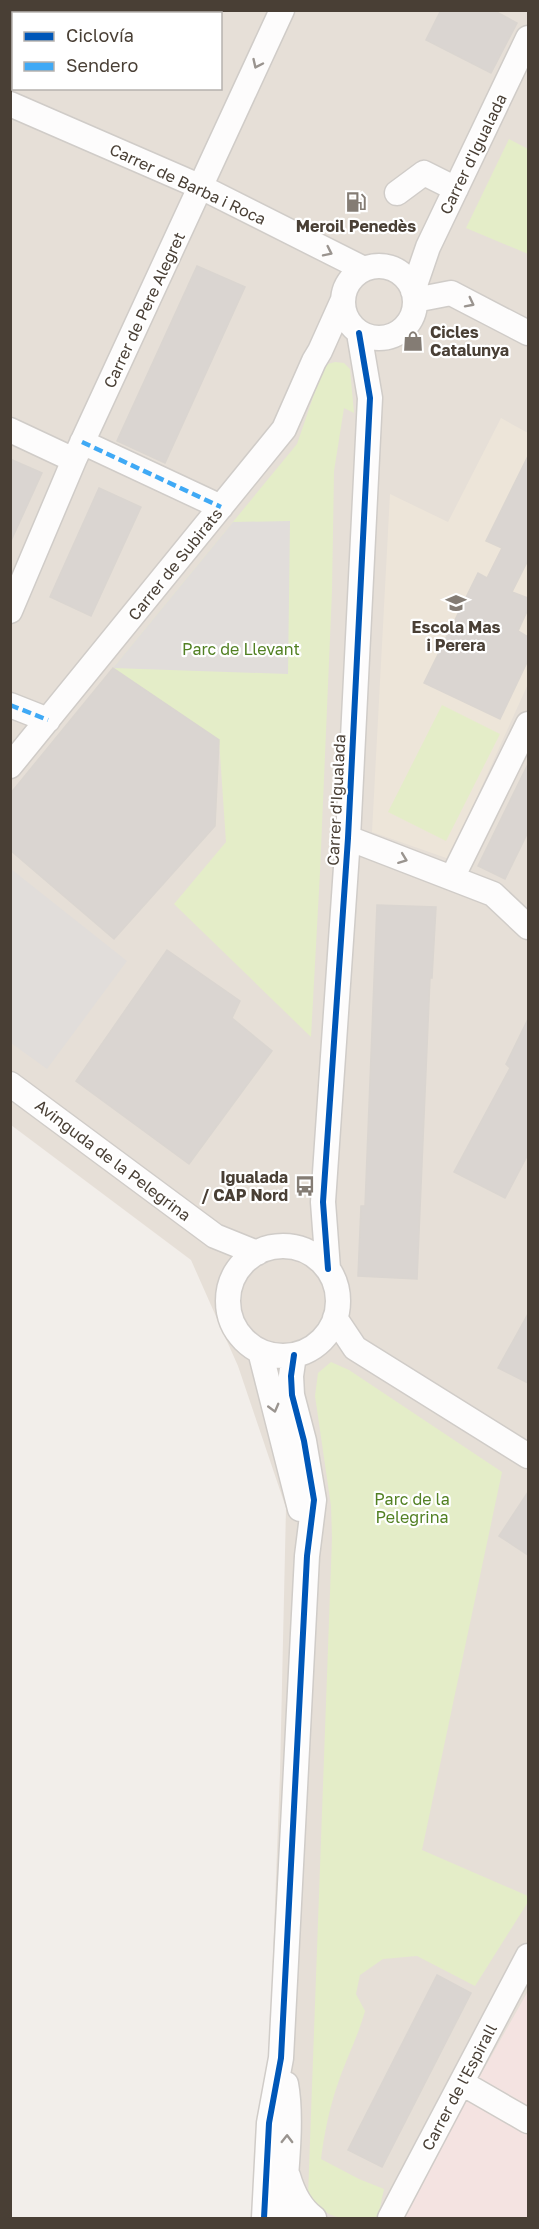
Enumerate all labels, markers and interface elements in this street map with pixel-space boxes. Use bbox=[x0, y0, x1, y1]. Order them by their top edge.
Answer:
legend bbox=[12, 12, 222, 90]
text: Ciclovía bbox=[66, 24, 134, 46]
text: Sendero bbox=[66, 54, 138, 76]
one-way arrow bbox=[253, 57, 265, 68]
street label: Carrer d'Igualada bbox=[435, 90, 511, 218]
street label: Carrer de Barba i Roca bbox=[107, 139, 269, 229]
fuel station icon: Meroil Penedès bbox=[344, 190, 368, 214]
place label: Meroil Penedès bbox=[296, 216, 416, 236]
street label: Carrer de Pere Alegret bbox=[99, 229, 189, 391]
one-way arrow bbox=[321, 244, 332, 256]
one-way arrow bbox=[464, 296, 474, 307]
place label: Cicles Catalunya bbox=[430, 322, 509, 360]
shop icon: Cicles Catalunya bbox=[401, 329, 425, 353]
street label: Carrer de Subirats bbox=[124, 504, 226, 624]
school or university icon: Escola Mas i Perera bbox=[444, 591, 468, 615]
place label: Escola Mas i Perera bbox=[412, 617, 500, 655]
park label: Parc de Llevant bbox=[182, 639, 300, 659]
street label: Carrer d'Igualada bbox=[323, 734, 349, 866]
one-way arrow bbox=[397, 852, 408, 864]
street label: Avinguda de la Pelegrina bbox=[31, 1095, 195, 1225]
place label: Igualada / CAP Nord bbox=[202, 1167, 288, 1205]
bus stop icon: Igualada / CAP Nord bbox=[293, 1174, 317, 1198]
one-way arrow bbox=[267, 1403, 280, 1413]
park label: Parc de la Pelegrina bbox=[374, 1489, 450, 1527]
street label: Carrer de l'Espirall bbox=[417, 2020, 501, 2154]
one-way arrow bbox=[281, 2135, 293, 2144]

